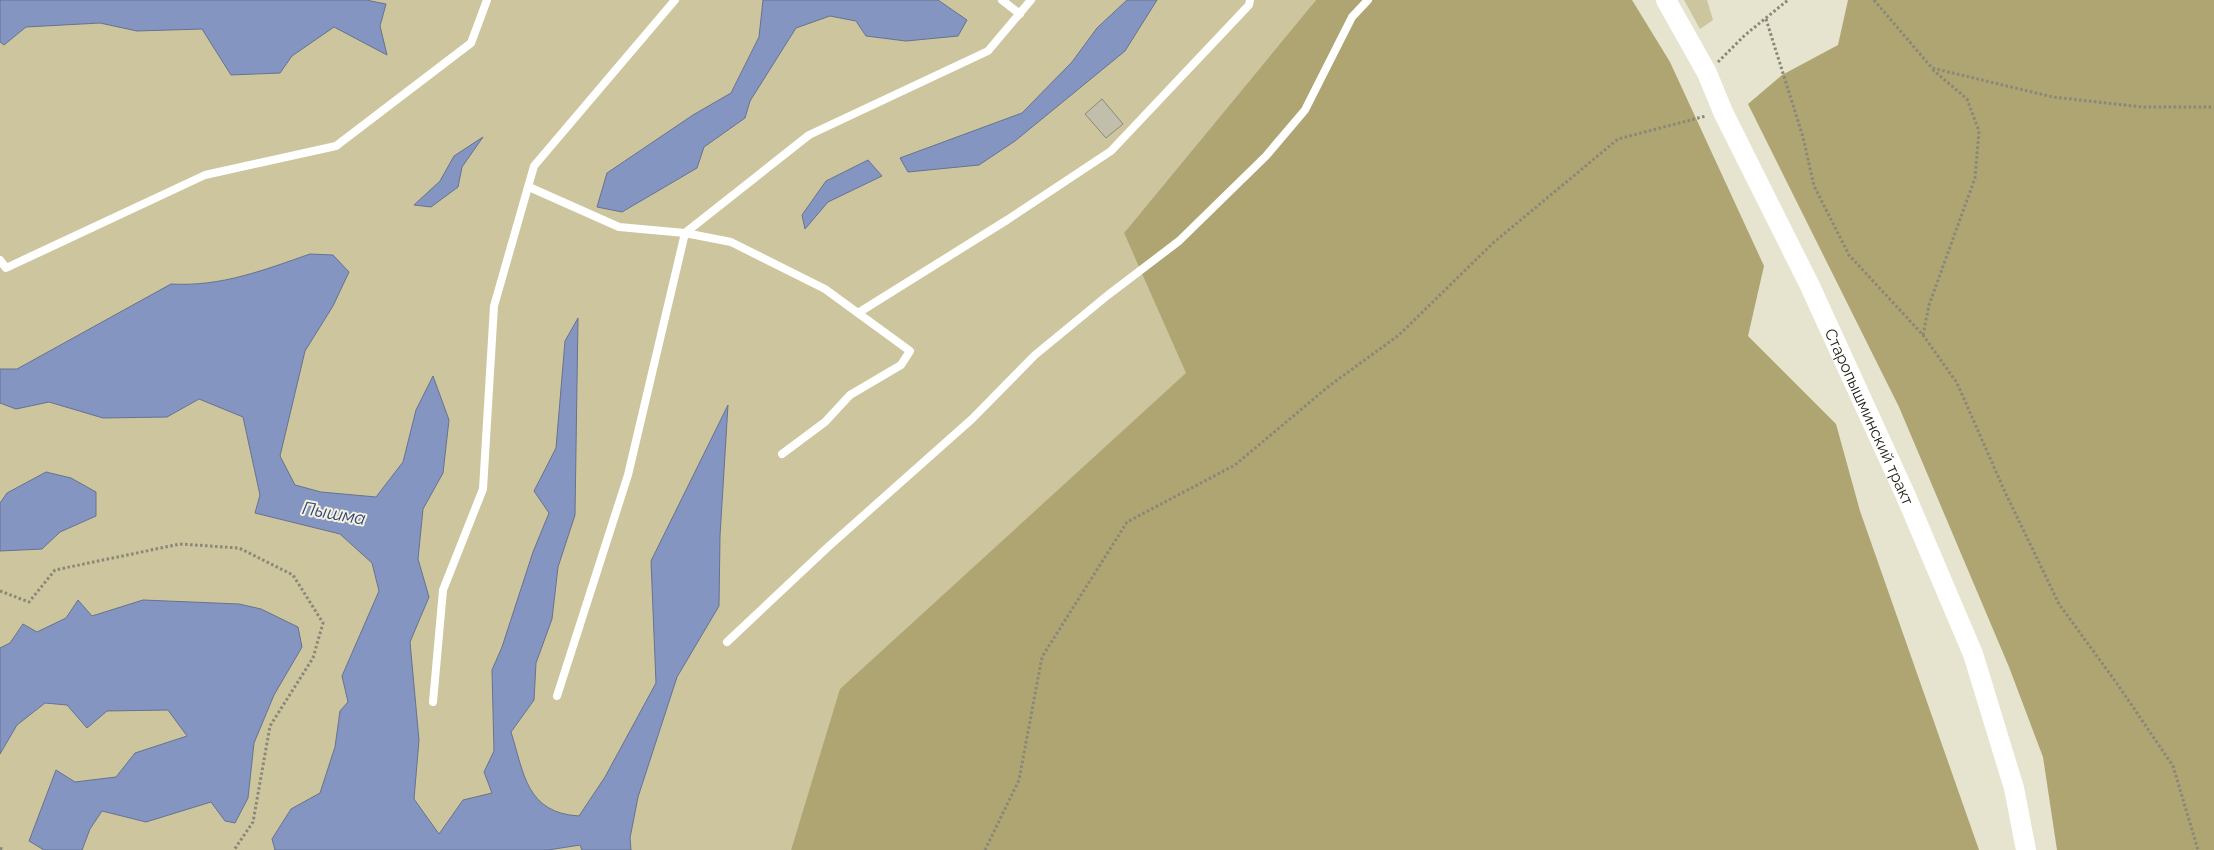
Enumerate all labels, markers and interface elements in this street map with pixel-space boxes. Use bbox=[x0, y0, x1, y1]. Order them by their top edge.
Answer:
street label: Старопышминский тракт bbox=[1821, 325, 1918, 508]
water label: Пышма bbox=[301, 497, 367, 529]

